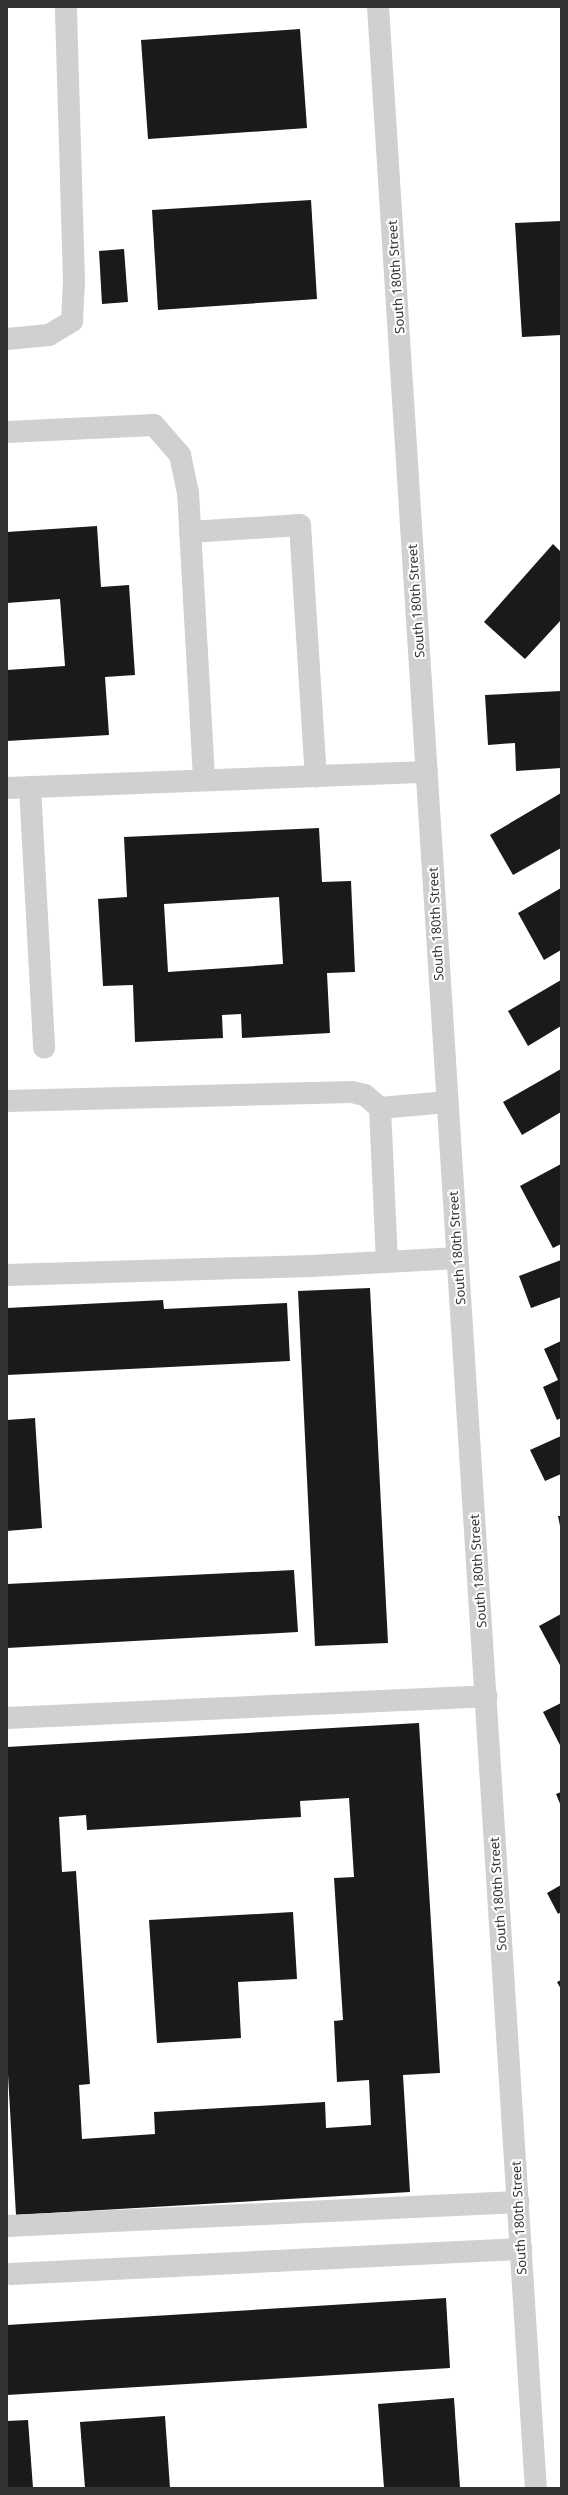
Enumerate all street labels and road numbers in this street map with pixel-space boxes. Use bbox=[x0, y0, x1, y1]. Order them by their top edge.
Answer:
street label: South 180th Street bbox=[384, 220, 408, 334]
street label: South 180th Street bbox=[404, 544, 428, 658]
street label: South 180th Street bbox=[425, 867, 447, 981]
street label: South 180th Street bbox=[445, 1191, 469, 1305]
street label: South 180th Street bbox=[466, 1514, 490, 1628]
street label: South 180th Street bbox=[486, 1837, 510, 1951]
street label: South 180th Street bbox=[508, 2161, 530, 2275]

